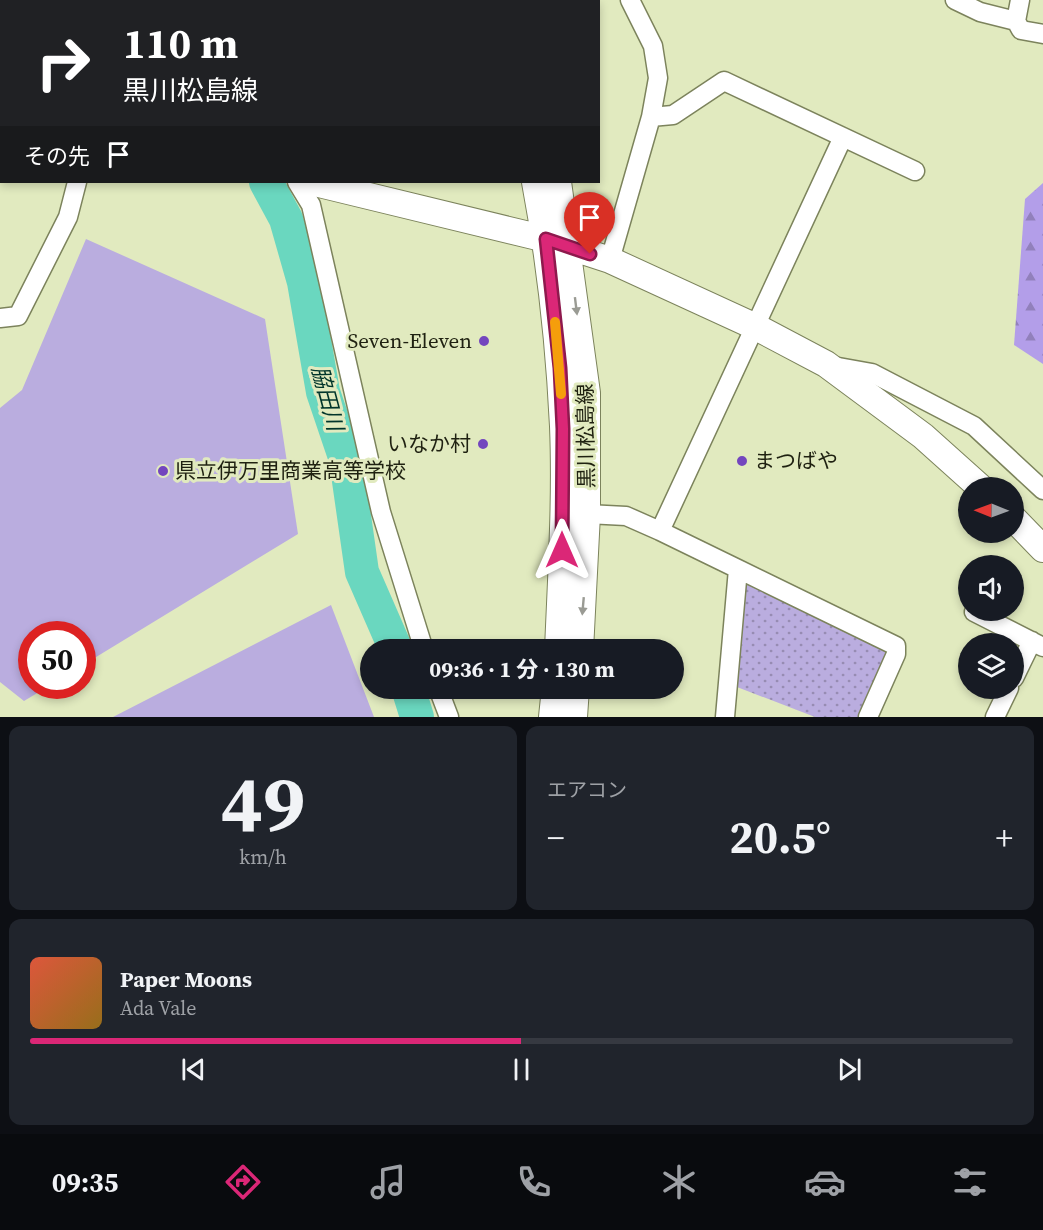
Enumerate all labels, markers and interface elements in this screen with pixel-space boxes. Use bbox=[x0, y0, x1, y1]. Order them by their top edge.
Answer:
text: 110 m bbox=[123, 14, 238, 72]
icon: right bbox=[24, 24, 102, 102]
text: 黒川松島線 bbox=[123, 72, 258, 109]
icon: arrive bbox=[102, 138, 135, 171]
text: その先 bbox=[24, 141, 90, 171]
pin bbox=[564, 192, 615, 254]
icon: arrive bbox=[573, 201, 606, 234]
one-way arrow bbox=[572, 297, 581, 316]
place label: Seven-Eleven bbox=[348, 326, 472, 355]
marker: Seven-Eleven bbox=[477, 334, 491, 348]
water label: 脇田川 bbox=[305, 362, 352, 436]
street label: 黒川松島線 bbox=[570, 383, 601, 489]
place label: いなか村 bbox=[387, 429, 471, 458]
marker: いなか村 bbox=[476, 437, 490, 451]
place label: まつばや bbox=[754, 446, 838, 475]
marker: まつばや bbox=[735, 454, 749, 468]
place label: 県立伊万里商業高等学校 bbox=[175, 456, 406, 485]
marker: 県立伊万里商業高等学校 bbox=[156, 464, 170, 478]
north arrow bbox=[958, 477, 1024, 543]
map controls bbox=[958, 477, 1024, 699]
position arrow bbox=[530, 518, 594, 582]
button: sound bbox=[958, 555, 1024, 621]
one-way arrow bbox=[578, 596, 588, 615]
speed limit sign: 50 bbox=[18, 621, 96, 699]
button: layers bbox=[958, 633, 1024, 699]
text: 09:36 · 1 分 · 130 m bbox=[429, 654, 615, 684]
text: 49 bbox=[221, 750, 305, 857]
text: エアコン bbox=[547, 776, 627, 804]
text: 20.5° bbox=[729, 806, 831, 868]
text: − bbox=[547, 815, 565, 860]
text: + bbox=[996, 815, 1013, 860]
text: km/h bbox=[239, 843, 287, 871]
text: Paper Moons bbox=[120, 964, 252, 994]
text: Ada Vale bbox=[120, 994, 196, 1022]
icon: previous bbox=[177, 1053, 210, 1086]
icon: pause bbox=[505, 1053, 538, 1086]
icon: next bbox=[833, 1053, 866, 1086]
icon: directions bbox=[222, 1161, 264, 1203]
icon: music bbox=[367, 1161, 409, 1203]
icon: phone bbox=[513, 1161, 555, 1203]
icon: climate bbox=[658, 1161, 700, 1203]
icon: car bbox=[804, 1161, 846, 1203]
icon: filters bbox=[949, 1161, 991, 1203]
text: 09:35 bbox=[52, 1164, 118, 1201]

